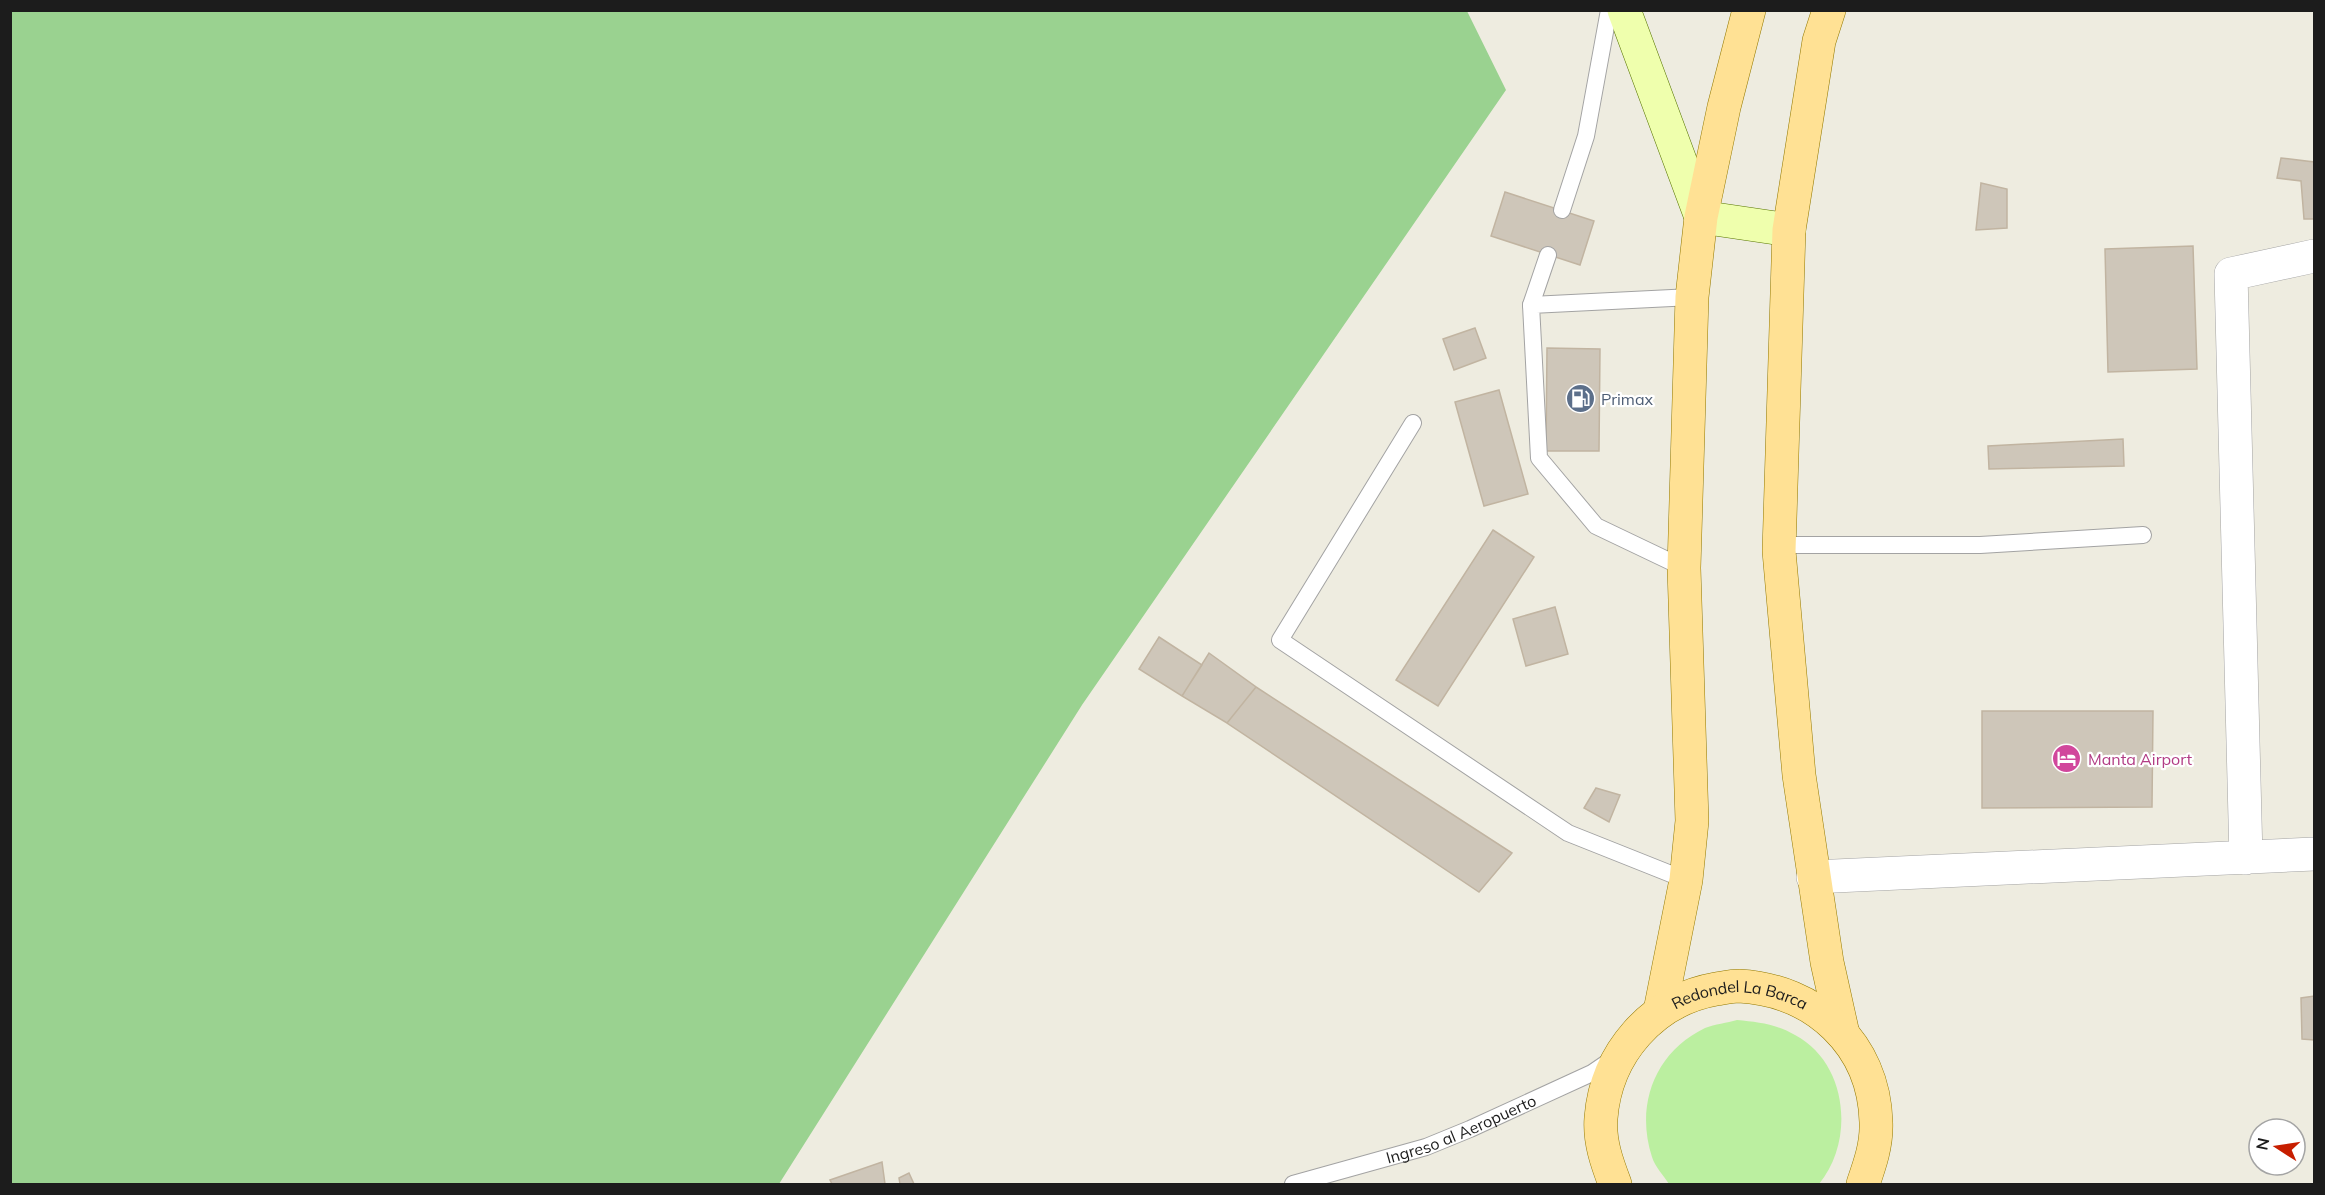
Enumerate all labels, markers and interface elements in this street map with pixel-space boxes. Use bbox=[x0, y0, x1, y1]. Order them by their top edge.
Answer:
fuel station icon: Primax bbox=[1564, 383, 1596, 415]
place label: Primax bbox=[1601, 389, 1654, 409]
hotel icon: Manta Airport bbox=[2051, 743, 2083, 775]
place label: Manta Airport bbox=[2088, 749, 2192, 769]
text: Redondel La Barca bbox=[1668, 976, 1811, 1014]
street label: Redondel La Barca bbox=[1669, 998, 1809, 1018]
street label: Ingreso al Aeropuerto bbox=[1384, 1090, 1539, 1168]
north arrow bbox=[2247, 1117, 2307, 1177]
text: N bbox=[2251, 1136, 2273, 1152]

